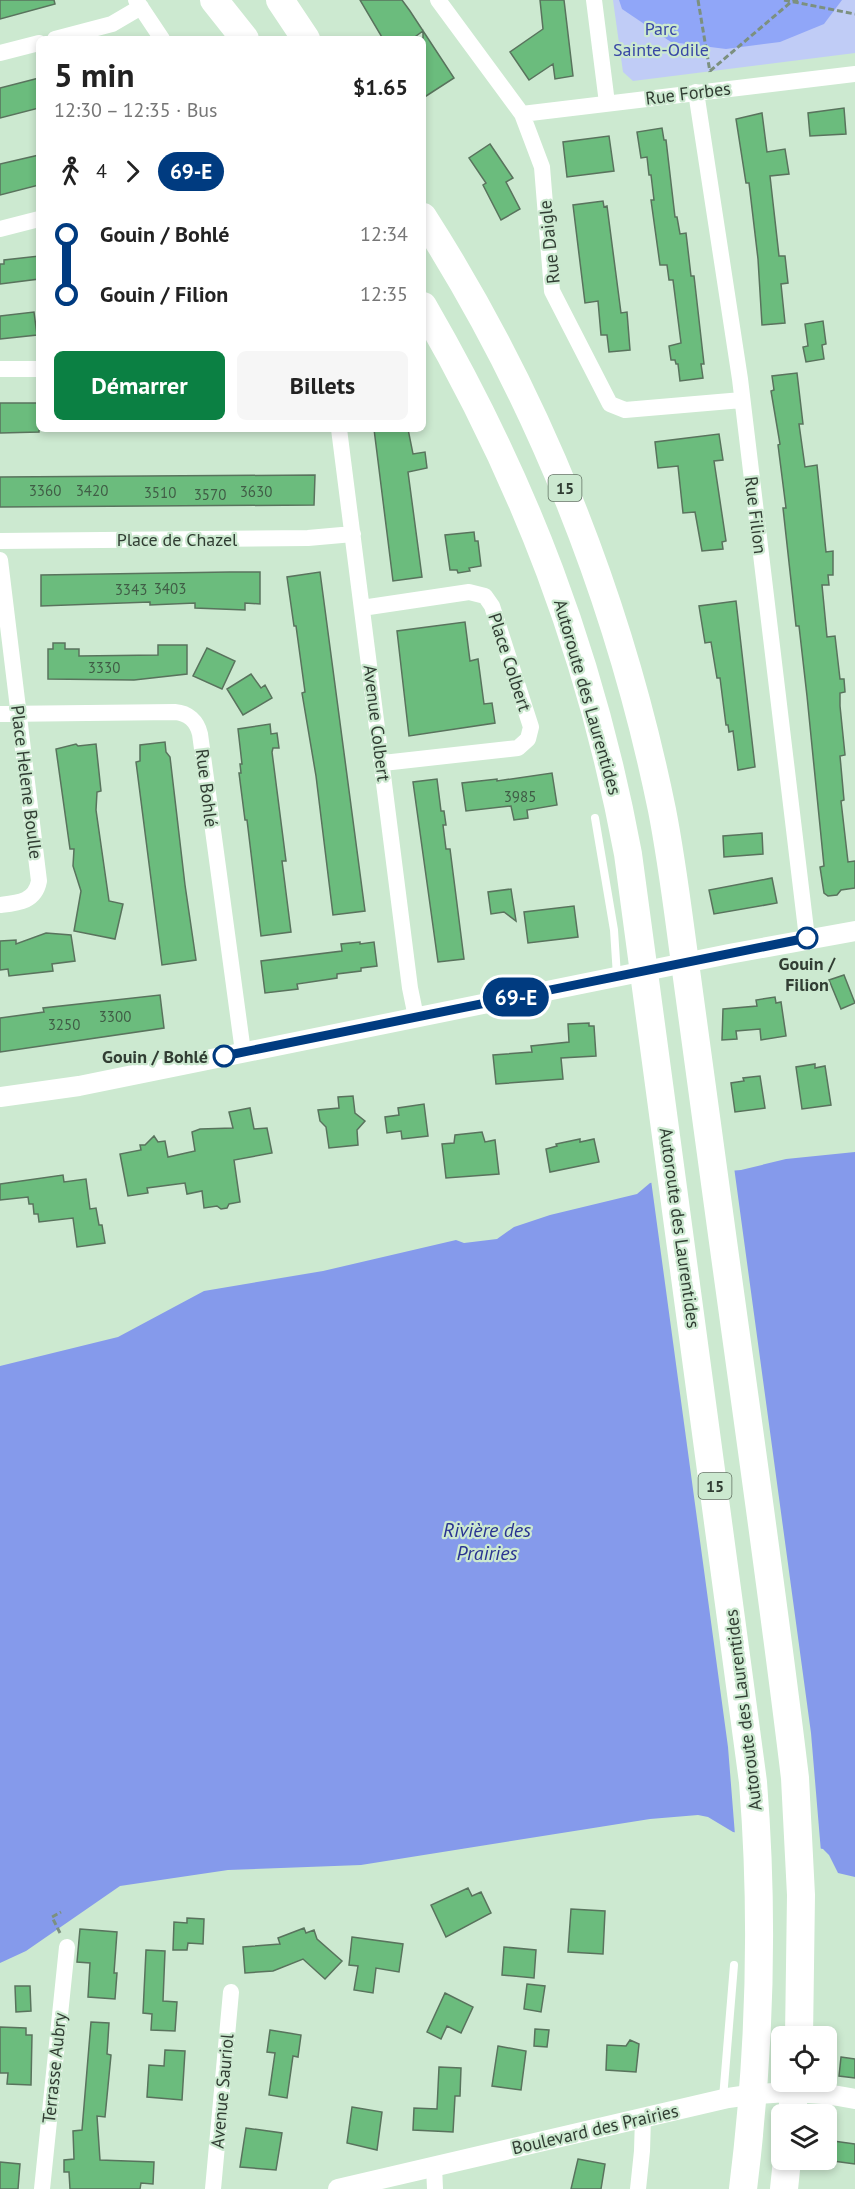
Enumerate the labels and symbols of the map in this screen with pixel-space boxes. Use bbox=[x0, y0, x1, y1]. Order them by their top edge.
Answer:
park label: Parc Sainte-Odile bbox=[613, 17, 709, 61]
street label: Rue Forbes bbox=[644, 76, 732, 110]
street label: Rue Daigle bbox=[533, 199, 565, 285]
road number: 15 bbox=[548, 475, 582, 501]
street label: Rue Filion bbox=[740, 475, 772, 555]
house number: 3360 bbox=[29, 481, 61, 500]
house number: 3420 bbox=[76, 481, 108, 500]
house number: 3630 bbox=[240, 482, 272, 501]
house number: 3510 bbox=[144, 483, 176, 502]
house number: 3570 bbox=[194, 485, 226, 504]
street label: Place de Chazel bbox=[117, 528, 238, 551]
house number: 3403 bbox=[154, 579, 186, 598]
house number: 3343 bbox=[115, 580, 147, 599]
street label: Autoroute des Laurentides bbox=[549, 597, 627, 797]
street label: Place Colbert bbox=[483, 610, 537, 714]
house number: 3330 bbox=[88, 658, 120, 677]
street label: Avenue Colbert bbox=[358, 663, 396, 783]
street label: Place Helene Boulle bbox=[6, 704, 48, 860]
street label: Rue Bohlé bbox=[191, 748, 223, 828]
house number: 3985 bbox=[504, 787, 536, 806]
marker: Gouin / Filion bbox=[796, 927, 818, 949]
place label: Gouin / Filion bbox=[779, 952, 836, 996]
line badge: 69-E bbox=[474, 978, 558, 1016]
house number: 3300 bbox=[99, 1007, 131, 1026]
house number: 3250 bbox=[48, 1015, 80, 1034]
place label: Gouin / Bohlé bbox=[102, 1045, 208, 1068]
marker: Gouin / Bohlé bbox=[213, 1045, 235, 1067]
street label: Autoroute des Laurentides bbox=[655, 1126, 705, 1330]
road number: 15 bbox=[698, 1473, 732, 1499]
water label: Rivière des Prairies bbox=[443, 1517, 531, 1566]
street label: Autoroute des Laurentides bbox=[719, 1608, 767, 1812]
street label: Terrasse Aubry bbox=[37, 2011, 71, 2124]
street label: Avenue Sauriol bbox=[206, 2032, 239, 2149]
street label: Boulevard des Prairies bbox=[509, 2099, 681, 2159]

